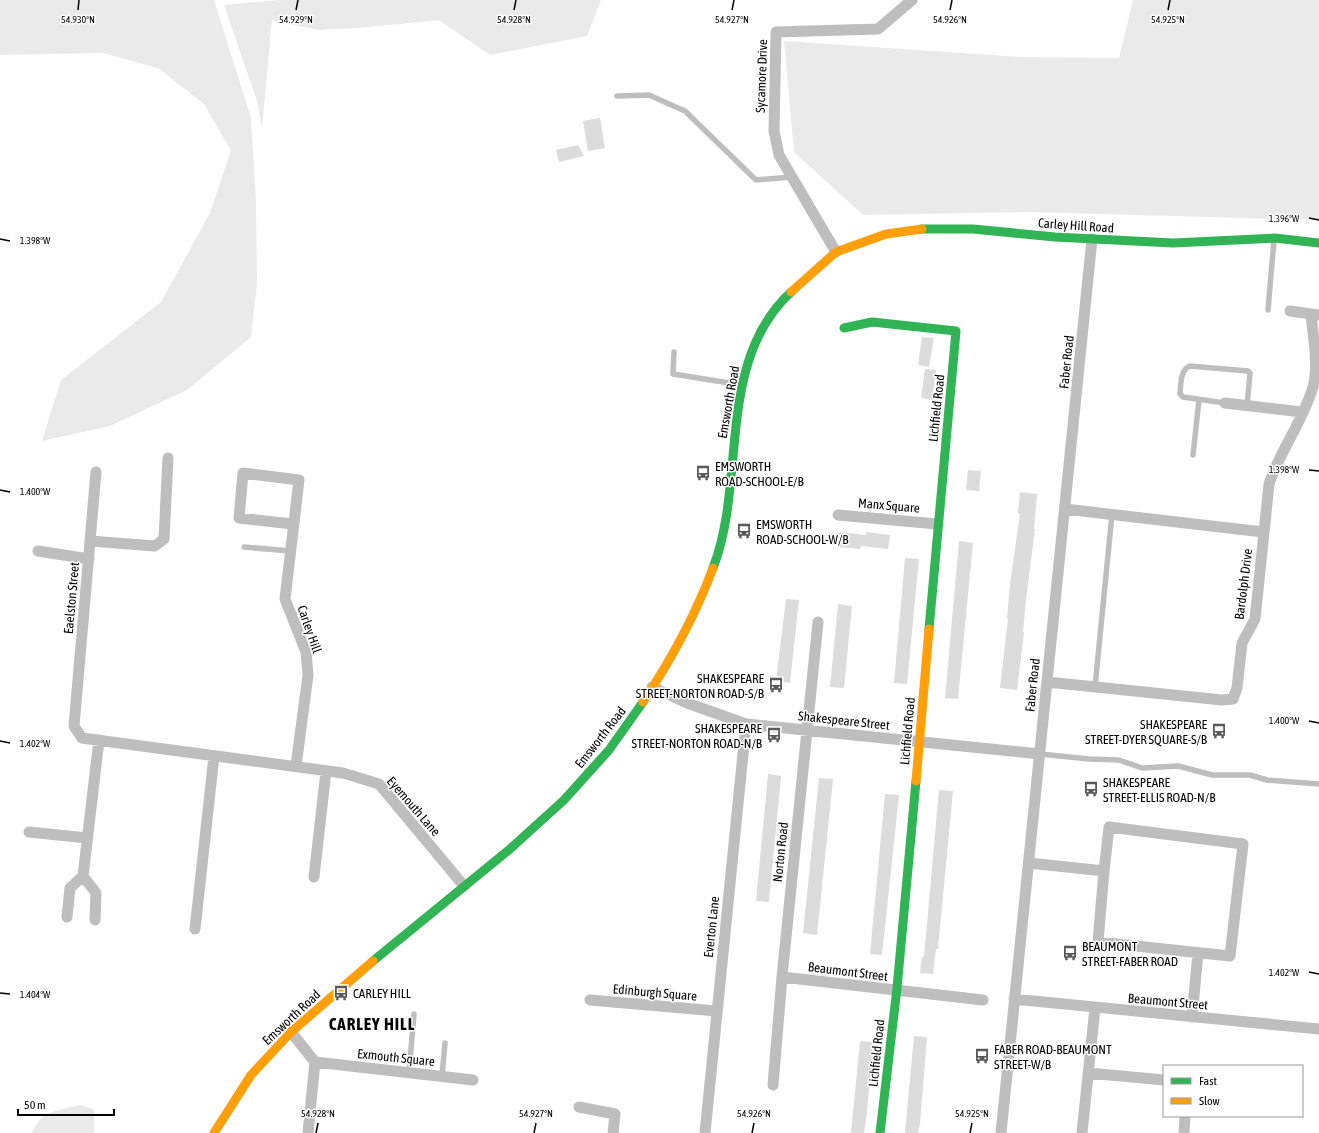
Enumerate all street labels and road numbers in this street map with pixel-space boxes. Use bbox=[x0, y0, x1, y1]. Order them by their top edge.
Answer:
street label: Sycamore Drive bbox=[753, 39, 770, 113]
street label: Carley Hill Road bbox=[1038, 215, 1114, 236]
street label: Faber Road bbox=[1056, 335, 1077, 389]
street label: Emsworth Road bbox=[715, 365, 742, 440]
street label: Lichfield Road bbox=[925, 374, 947, 443]
street label: Manx Square bbox=[858, 495, 920, 516]
street label: Bardolph Drive bbox=[1232, 548, 1255, 620]
street label: Eaelston Street bbox=[61, 561, 82, 634]
street label: Carley Hill bbox=[294, 603, 325, 655]
street label: Faber Road bbox=[1022, 658, 1043, 712]
street label: Lichfield Road bbox=[897, 697, 918, 765]
street label: Emsworth Road bbox=[572, 704, 629, 771]
street label: Shakespeare Street bbox=[797, 708, 891, 733]
street label: Eyemouth Lane bbox=[384, 774, 443, 839]
street label: Norton Road bbox=[770, 821, 791, 883]
street label: Everton Lane bbox=[701, 896, 722, 958]
street label: Beaumont Street bbox=[807, 959, 889, 984]
street label: Edinburgh Square bbox=[612, 981, 698, 1004]
street label: Emsworth Road bbox=[259, 987, 323, 1048]
street label: Beaumont Street bbox=[1127, 991, 1209, 1012]
street label: Lichfield Road bbox=[865, 1019, 887, 1088]
street label: Exmouth Square bbox=[356, 1046, 436, 1069]

